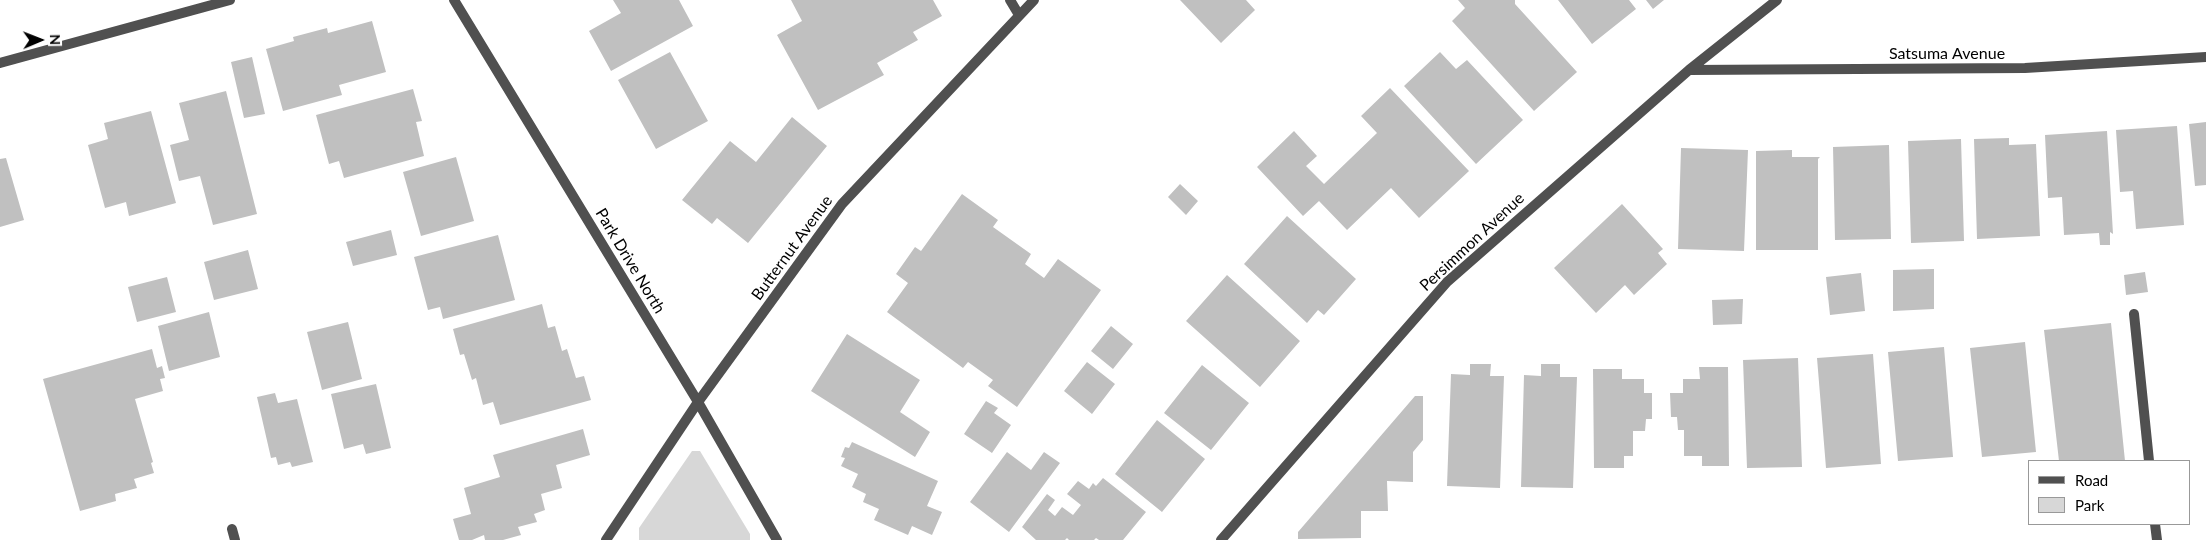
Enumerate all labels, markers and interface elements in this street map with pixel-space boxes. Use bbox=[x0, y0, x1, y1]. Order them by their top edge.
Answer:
north arrow bbox=[15, 15, 65, 65]
text: N bbox=[47, 34, 64, 45]
street label: Satsuma Avenue bbox=[1889, 44, 2005, 64]
street label: Persimmon Avenue bbox=[1416, 189, 1528, 295]
street label: Butternut Avenue bbox=[748, 192, 836, 304]
street label: Park Drive North bbox=[591, 205, 669, 317]
legend bbox=[2028, 460, 2191, 525]
text: Road bbox=[2075, 471, 2108, 489]
text: Park bbox=[2075, 496, 2104, 514]

